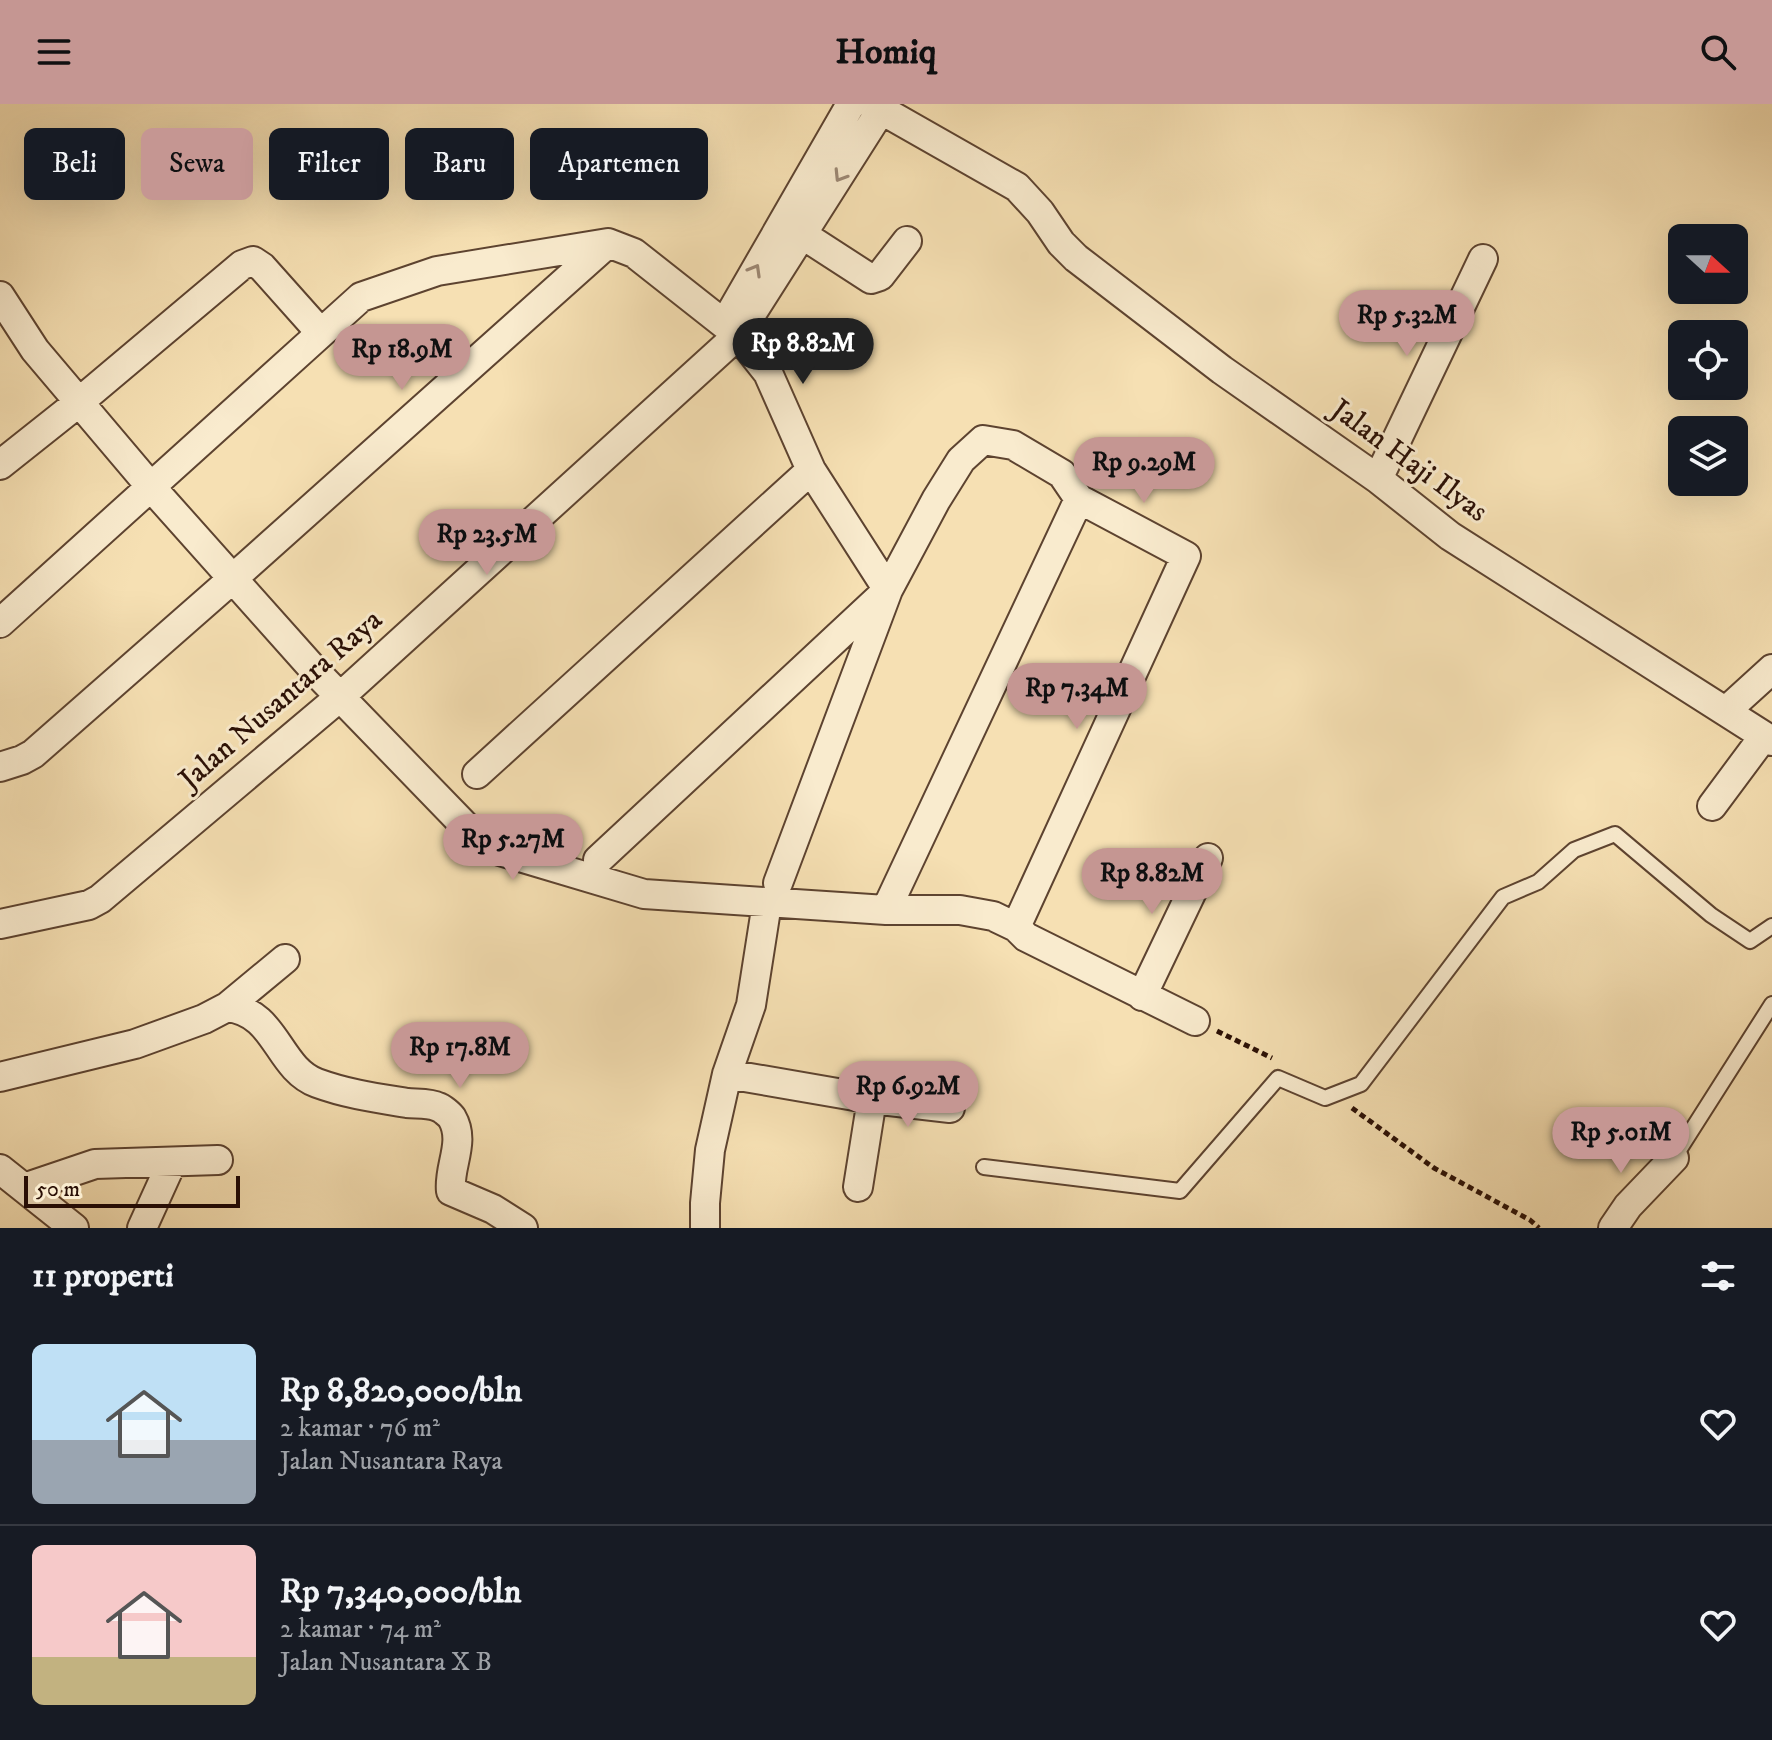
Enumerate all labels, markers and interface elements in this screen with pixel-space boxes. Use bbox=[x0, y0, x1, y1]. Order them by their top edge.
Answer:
icon: menu bbox=[32, 30, 76, 74]
text: Homiq bbox=[835, 30, 937, 75]
icon: search bbox=[1696, 30, 1740, 74]
chip: Beli bbox=[24, 128, 125, 200]
chip: Sewa bbox=[141, 128, 253, 200]
chip: Filter bbox=[269, 128, 389, 200]
chip: Baru bbox=[405, 128, 514, 200]
chip: Apartemen bbox=[530, 128, 708, 200]
one-way arrow bbox=[834, 167, 849, 182]
north arrow bbox=[1668, 224, 1748, 304]
map controls bbox=[1668, 224, 1748, 496]
one-way arrow bbox=[745, 264, 761, 279]
pin: Rp 5.32M bbox=[1324, 290, 1490, 358]
text: Rp 5.32M bbox=[1357, 299, 1457, 332]
pin: Rp 8.82M bbox=[720, 318, 886, 386]
button: locate bbox=[1668, 320, 1748, 400]
pin: Rp 18.9M bbox=[319, 324, 485, 392]
text: Rp 8.82M bbox=[751, 327, 855, 360]
text: Rp 18.9M bbox=[351, 333, 453, 366]
street label: Jalan Haji Ilyas bbox=[1321, 390, 1495, 530]
button: layers bbox=[1668, 416, 1748, 496]
pin: Rp 9.29M bbox=[1061, 437, 1227, 505]
text: Rp 9.29M bbox=[1092, 446, 1196, 479]
pin: Rp 23.5M bbox=[404, 509, 570, 577]
text: Rp 23.5M bbox=[437, 518, 537, 551]
street label: Jalan Nusantara Raya bbox=[170, 602, 390, 800]
pin: Rp 7.34M bbox=[994, 663, 1160, 731]
text: Rp 7.34M bbox=[1025, 672, 1129, 705]
pin: Rp 5.27M bbox=[430, 814, 596, 882]
text: Rp 5.27M bbox=[461, 823, 565, 856]
pin: Rp 8.82M bbox=[1069, 848, 1235, 916]
text: Rp 8.82M bbox=[1100, 857, 1204, 890]
pin: Rp 17.8M bbox=[377, 1022, 543, 1090]
text: Rp 17.8M bbox=[409, 1031, 511, 1064]
pin: Rp 6.92M bbox=[825, 1061, 991, 1129]
text: Rp 6.92M bbox=[855, 1070, 961, 1103]
pin: Rp 5.01M bbox=[1538, 1107, 1704, 1175]
text: Rp 5.01M bbox=[1570, 1116, 1672, 1149]
scale bar bbox=[24, 1172, 240, 1208]
text: 50 m bbox=[36, 1176, 80, 1203]
icon: filters bbox=[1696, 1254, 1740, 1298]
text: 11 properti bbox=[32, 1255, 174, 1297]
text: Rp 8,820,000/bln bbox=[280, 1370, 522, 1412]
icon: home bbox=[96, 1376, 192, 1472]
icon: heart bbox=[1696, 1402, 1740, 1446]
text: 2 kamar · 76 m² bbox=[280, 1412, 440, 1445]
text: Jalan Nusantara Raya bbox=[280, 1445, 503, 1478]
text: Rp 7,340,000/bln bbox=[280, 1571, 521, 1613]
icon: home bbox=[96, 1577, 192, 1673]
icon: heart bbox=[1696, 1603, 1740, 1647]
text: 2 kamar · 74 m² bbox=[280, 1613, 441, 1646]
text: Jalan Nusantara X B bbox=[280, 1646, 492, 1679]

